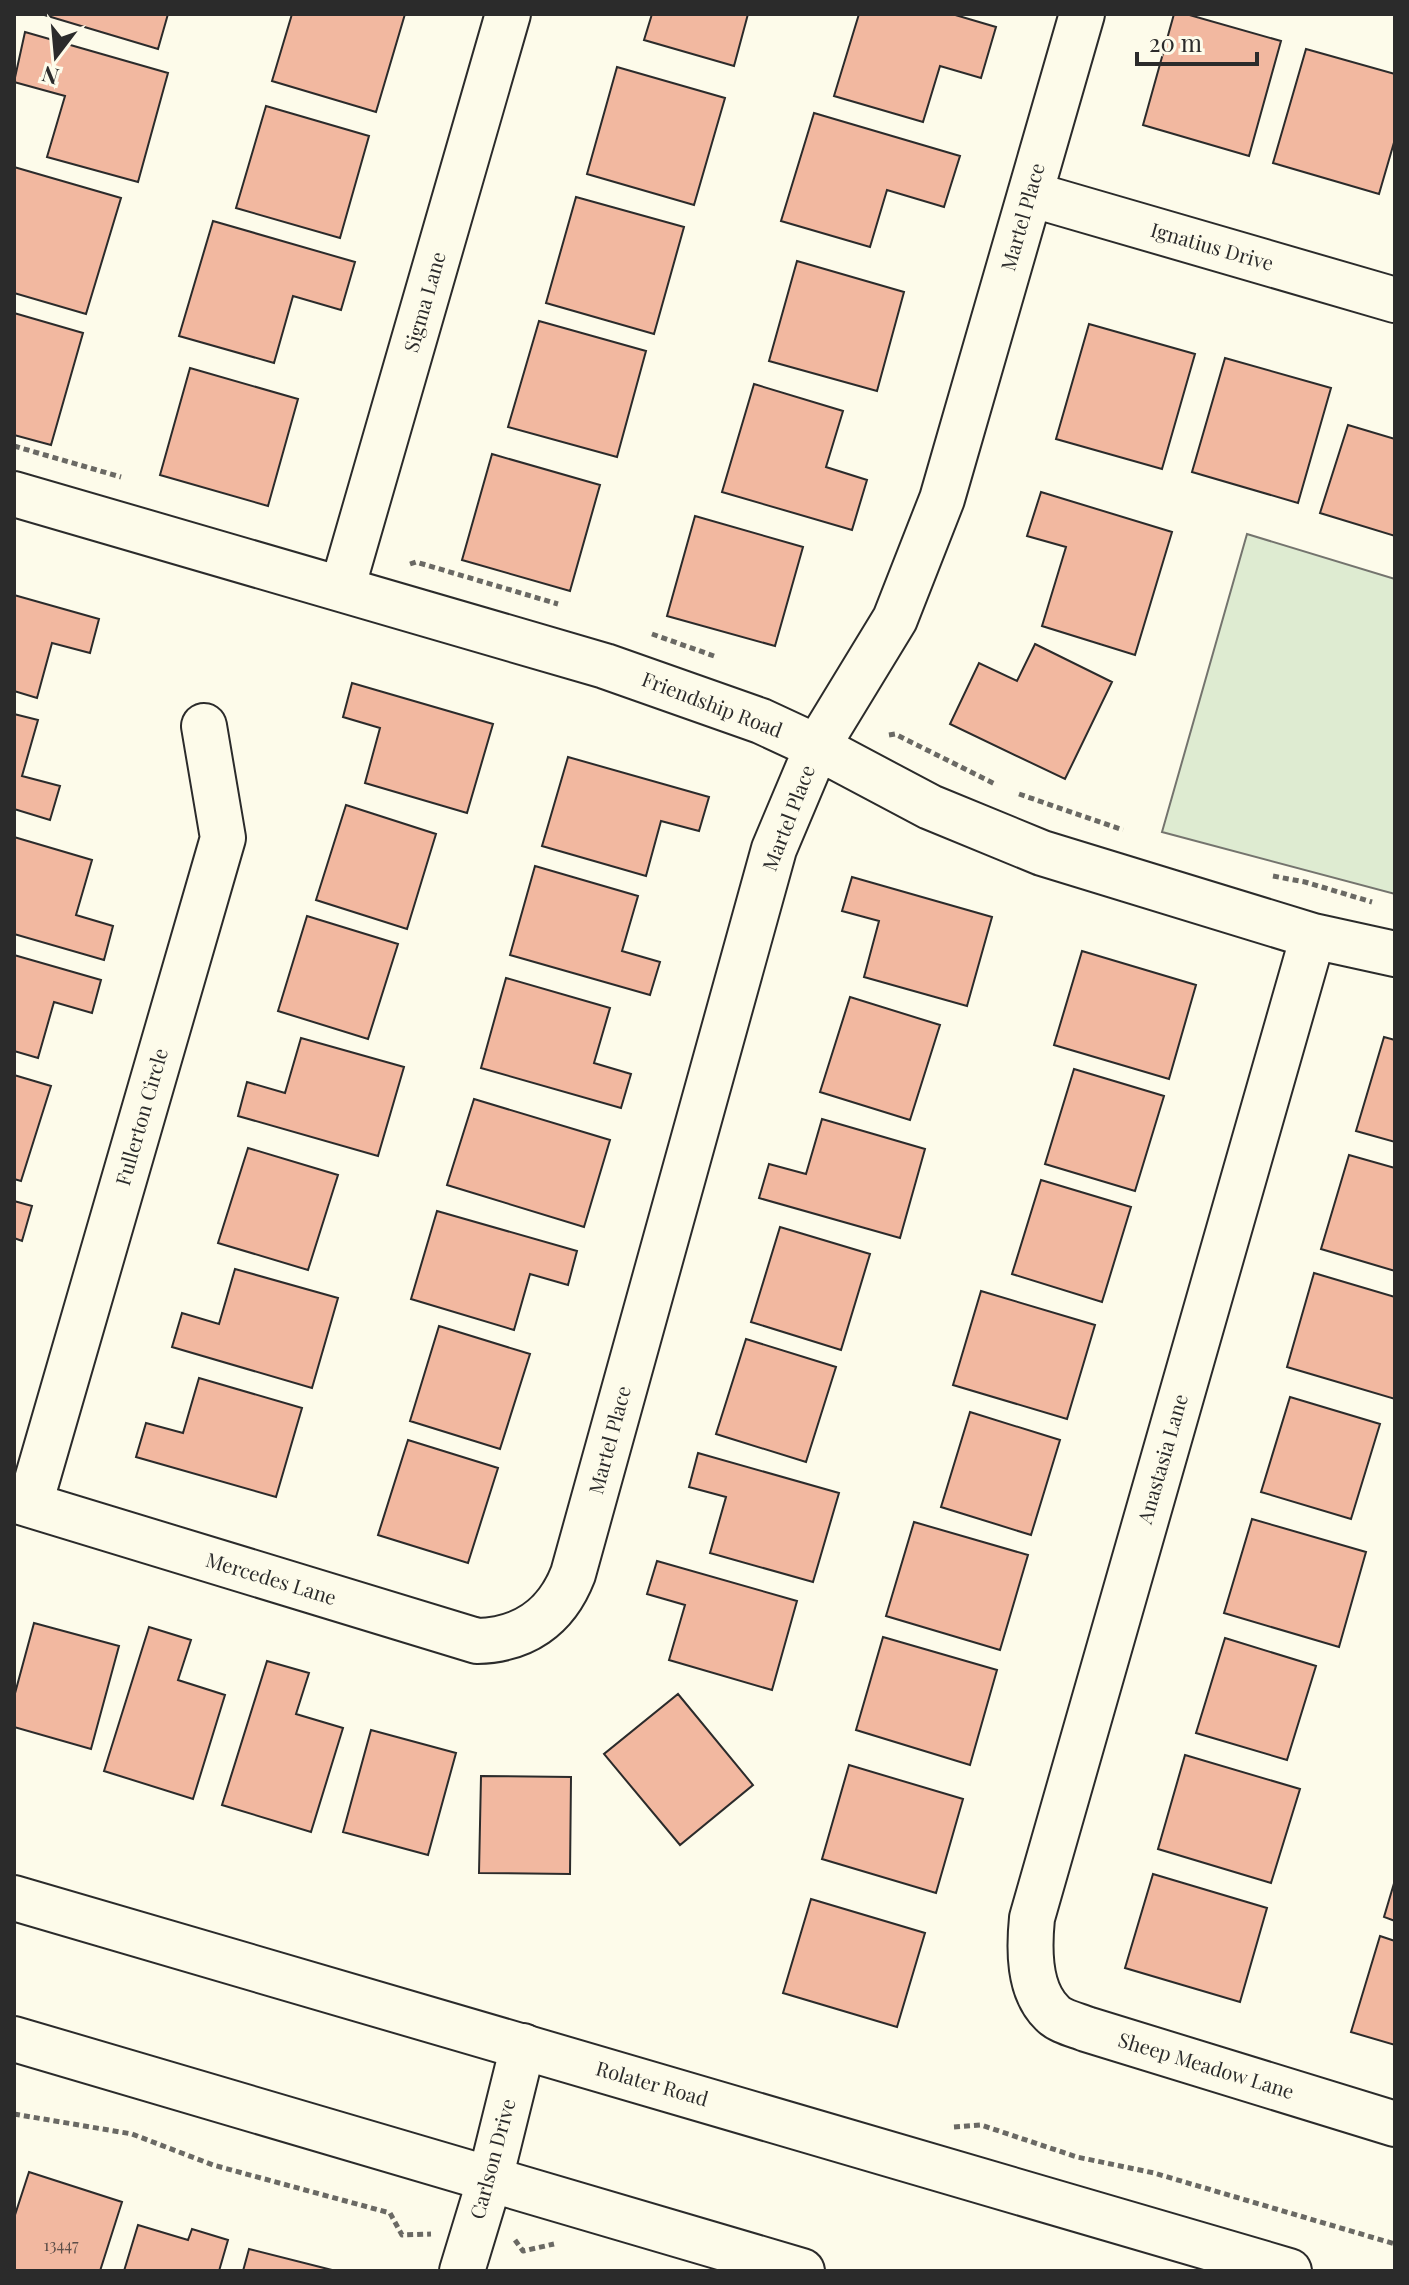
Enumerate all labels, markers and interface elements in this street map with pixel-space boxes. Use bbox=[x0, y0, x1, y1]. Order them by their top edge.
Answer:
north arrow bbox=[16, 16, 96, 96]
scale bar bbox=[1137, 16, 1257, 66]
text: 20 m bbox=[1149, 26, 1202, 58]
text: N bbox=[38, 60, 62, 93]
street label: Martel Place bbox=[993, 159, 1050, 274]
street label: Ignatius Drive bbox=[1148, 215, 1277, 276]
street label: Sigma Lane bbox=[396, 248, 451, 355]
street label: Friendship Road bbox=[638, 664, 787, 743]
street label: Martel Place bbox=[755, 761, 820, 874]
street label: Fullerton Circle bbox=[108, 1045, 173, 1188]
street label: Martel Place bbox=[581, 1382, 636, 1497]
street label: Anastasia Lane bbox=[1130, 1391, 1193, 1528]
street label: Mercedes Lane bbox=[203, 1545, 340, 1610]
street label: Sheep Meadow Lane bbox=[1115, 2025, 1298, 2104]
street label: Rolater Road bbox=[593, 2054, 712, 2112]
street label: Carlson Drive bbox=[463, 2095, 521, 2222]
house number: 13447 bbox=[44, 2234, 79, 2255]

